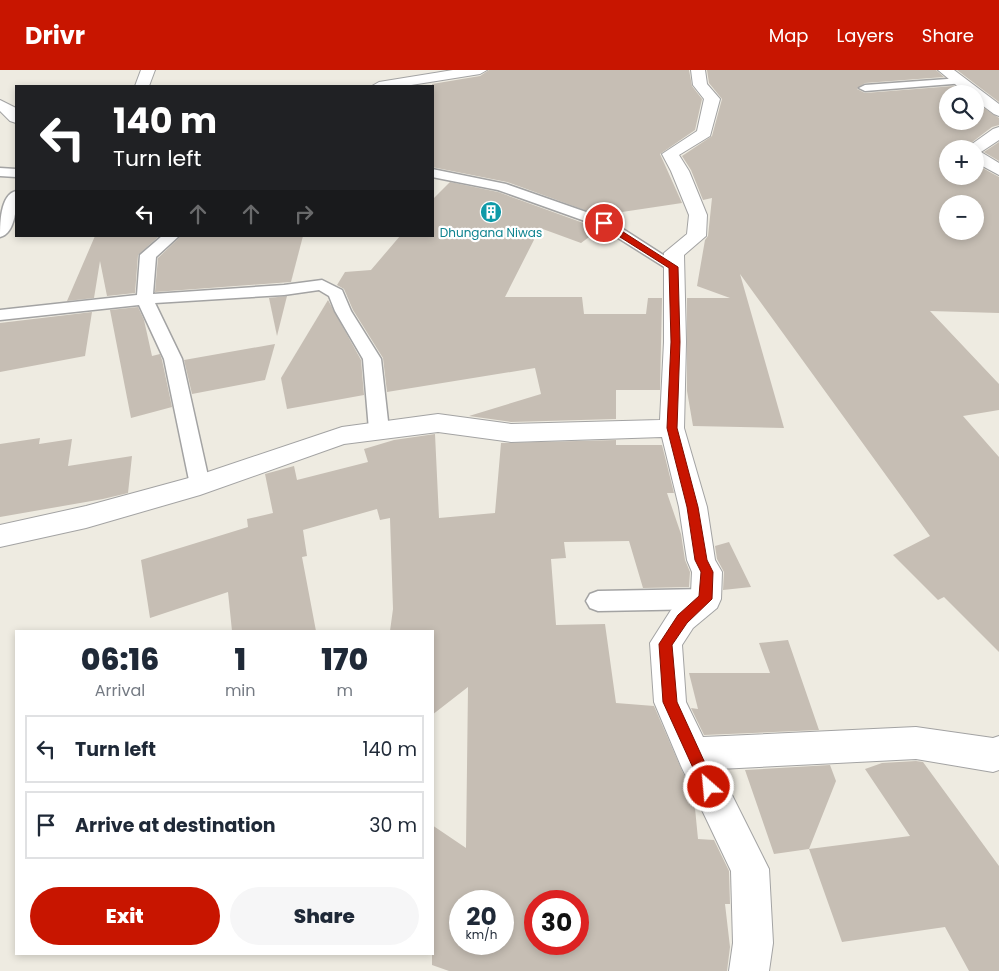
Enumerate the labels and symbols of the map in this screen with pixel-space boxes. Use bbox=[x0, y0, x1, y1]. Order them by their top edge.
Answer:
building icon: Dhungana Niwas bbox=[479, 200, 503, 224]
pin bbox=[583, 202, 625, 244]
place label: Dhungana Niwas bbox=[440, 224, 542, 241]
position arrow bbox=[682, 760, 734, 812]
speed limit sign: 30 bbox=[524, 890, 589, 955]

